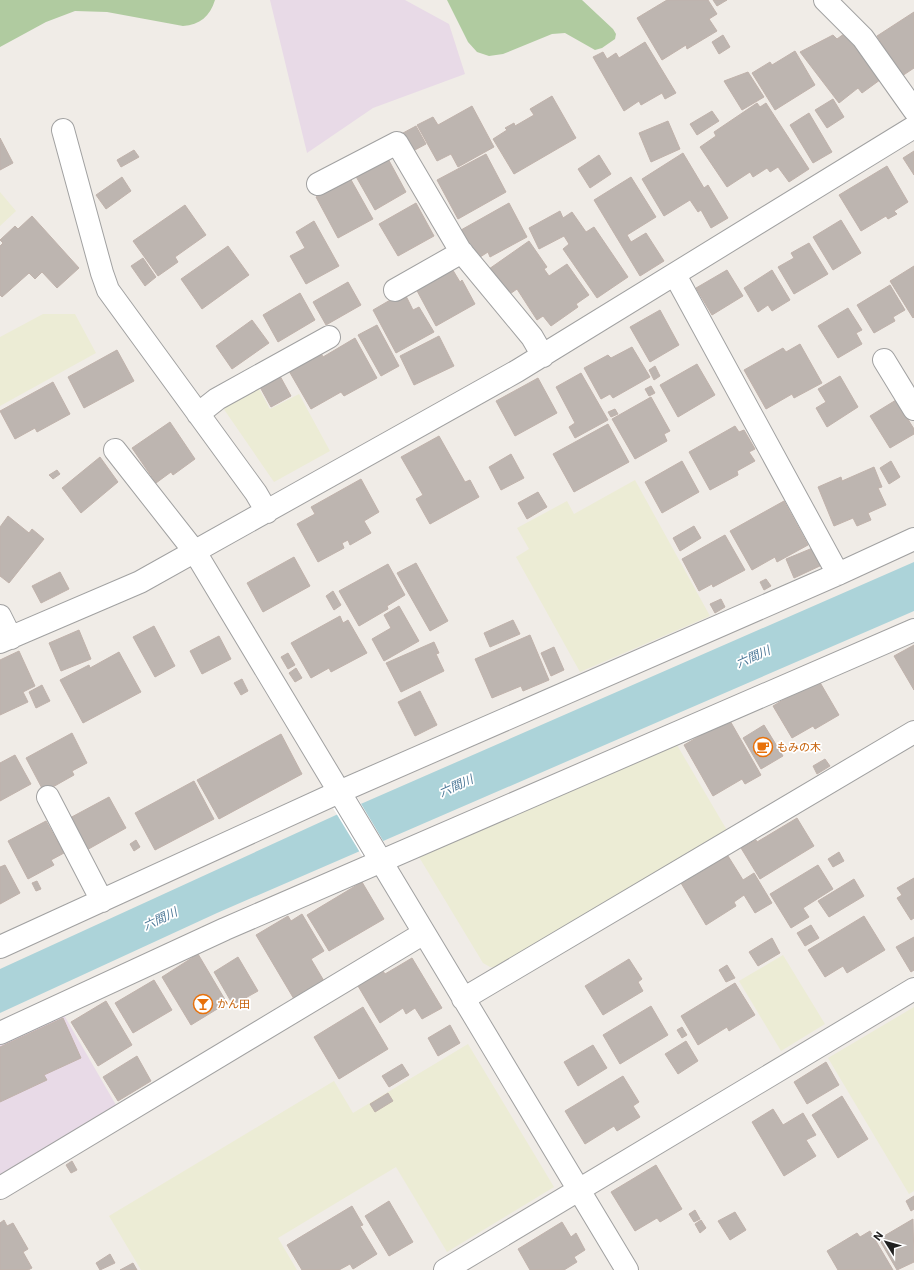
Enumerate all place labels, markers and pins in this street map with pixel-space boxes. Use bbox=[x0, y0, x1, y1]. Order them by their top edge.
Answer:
cafe icon: もみの木 bbox=[752, 736, 774, 758]
place label: もみの木 bbox=[777, 741, 821, 754]
bar icon: かん田 bbox=[192, 993, 214, 1015]
place label: かん田 bbox=[217, 998, 250, 1011]

